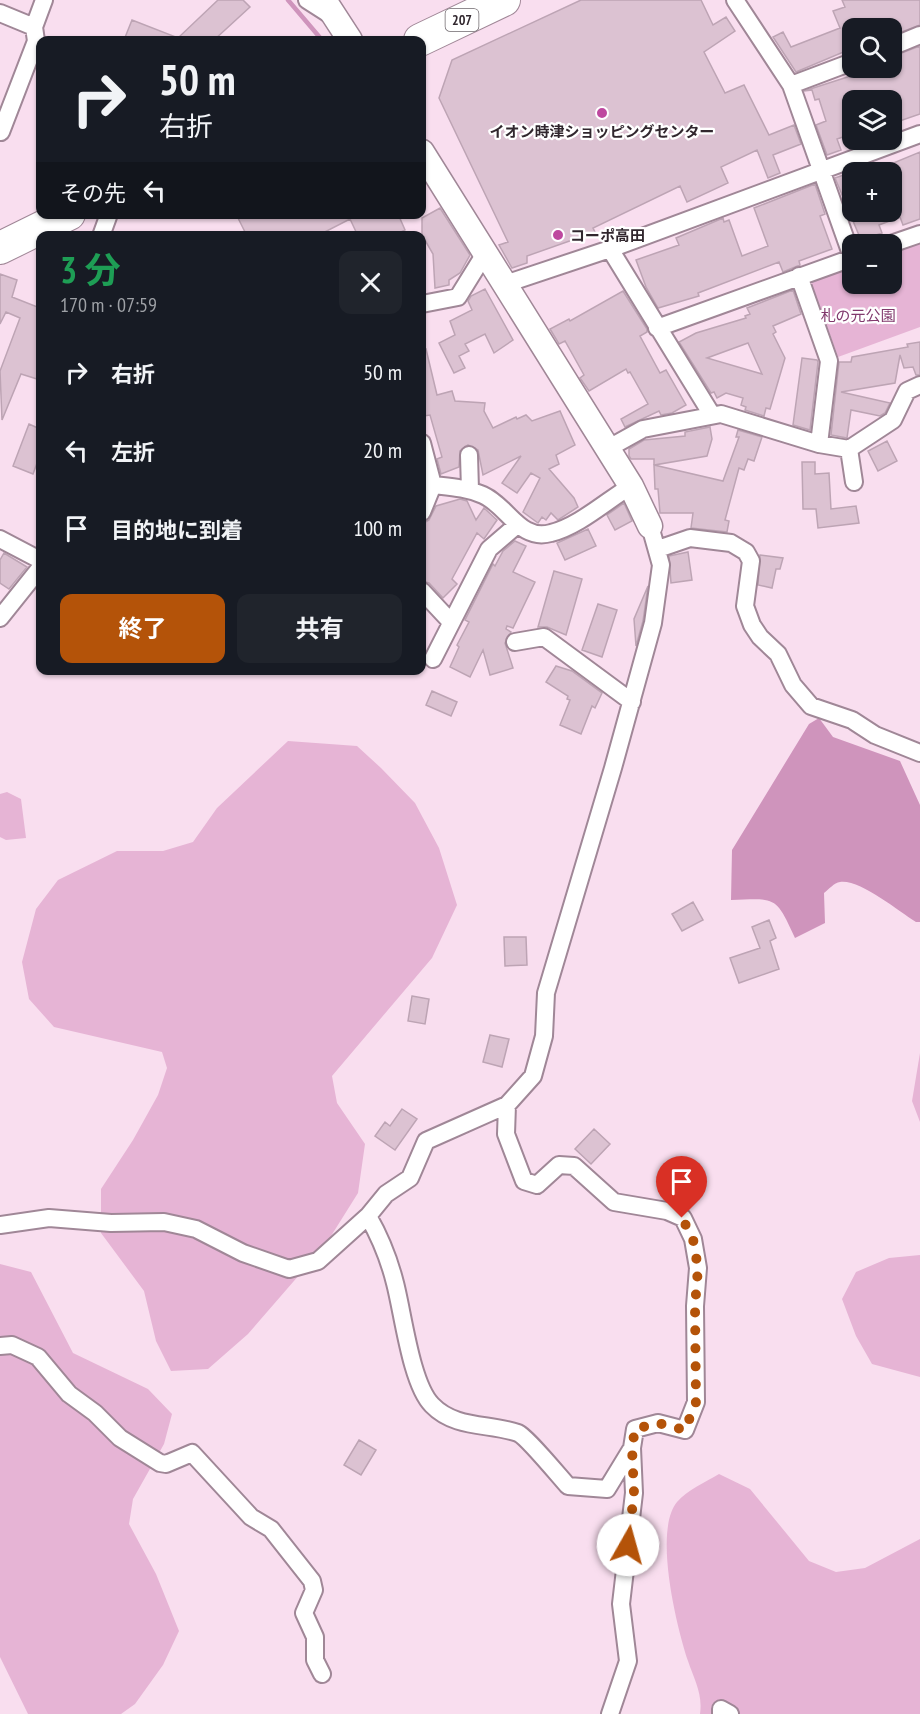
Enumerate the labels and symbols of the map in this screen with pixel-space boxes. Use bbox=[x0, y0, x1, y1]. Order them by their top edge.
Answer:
road number: 207 bbox=[446, 9, 478, 31]
marker: イオン時津ショッピングセンター bbox=[595, 106, 609, 120]
place label: イオン時津ショッピングセンター bbox=[489, 122, 715, 141]
place label: コーポ高田 bbox=[570, 226, 645, 245]
marker: コーポ高田 bbox=[551, 228, 565, 242]
park label: 札の元公園 bbox=[820, 306, 896, 325]
pin bbox=[656, 1156, 707, 1218]
position arrow bbox=[596, 1513, 660, 1577]

